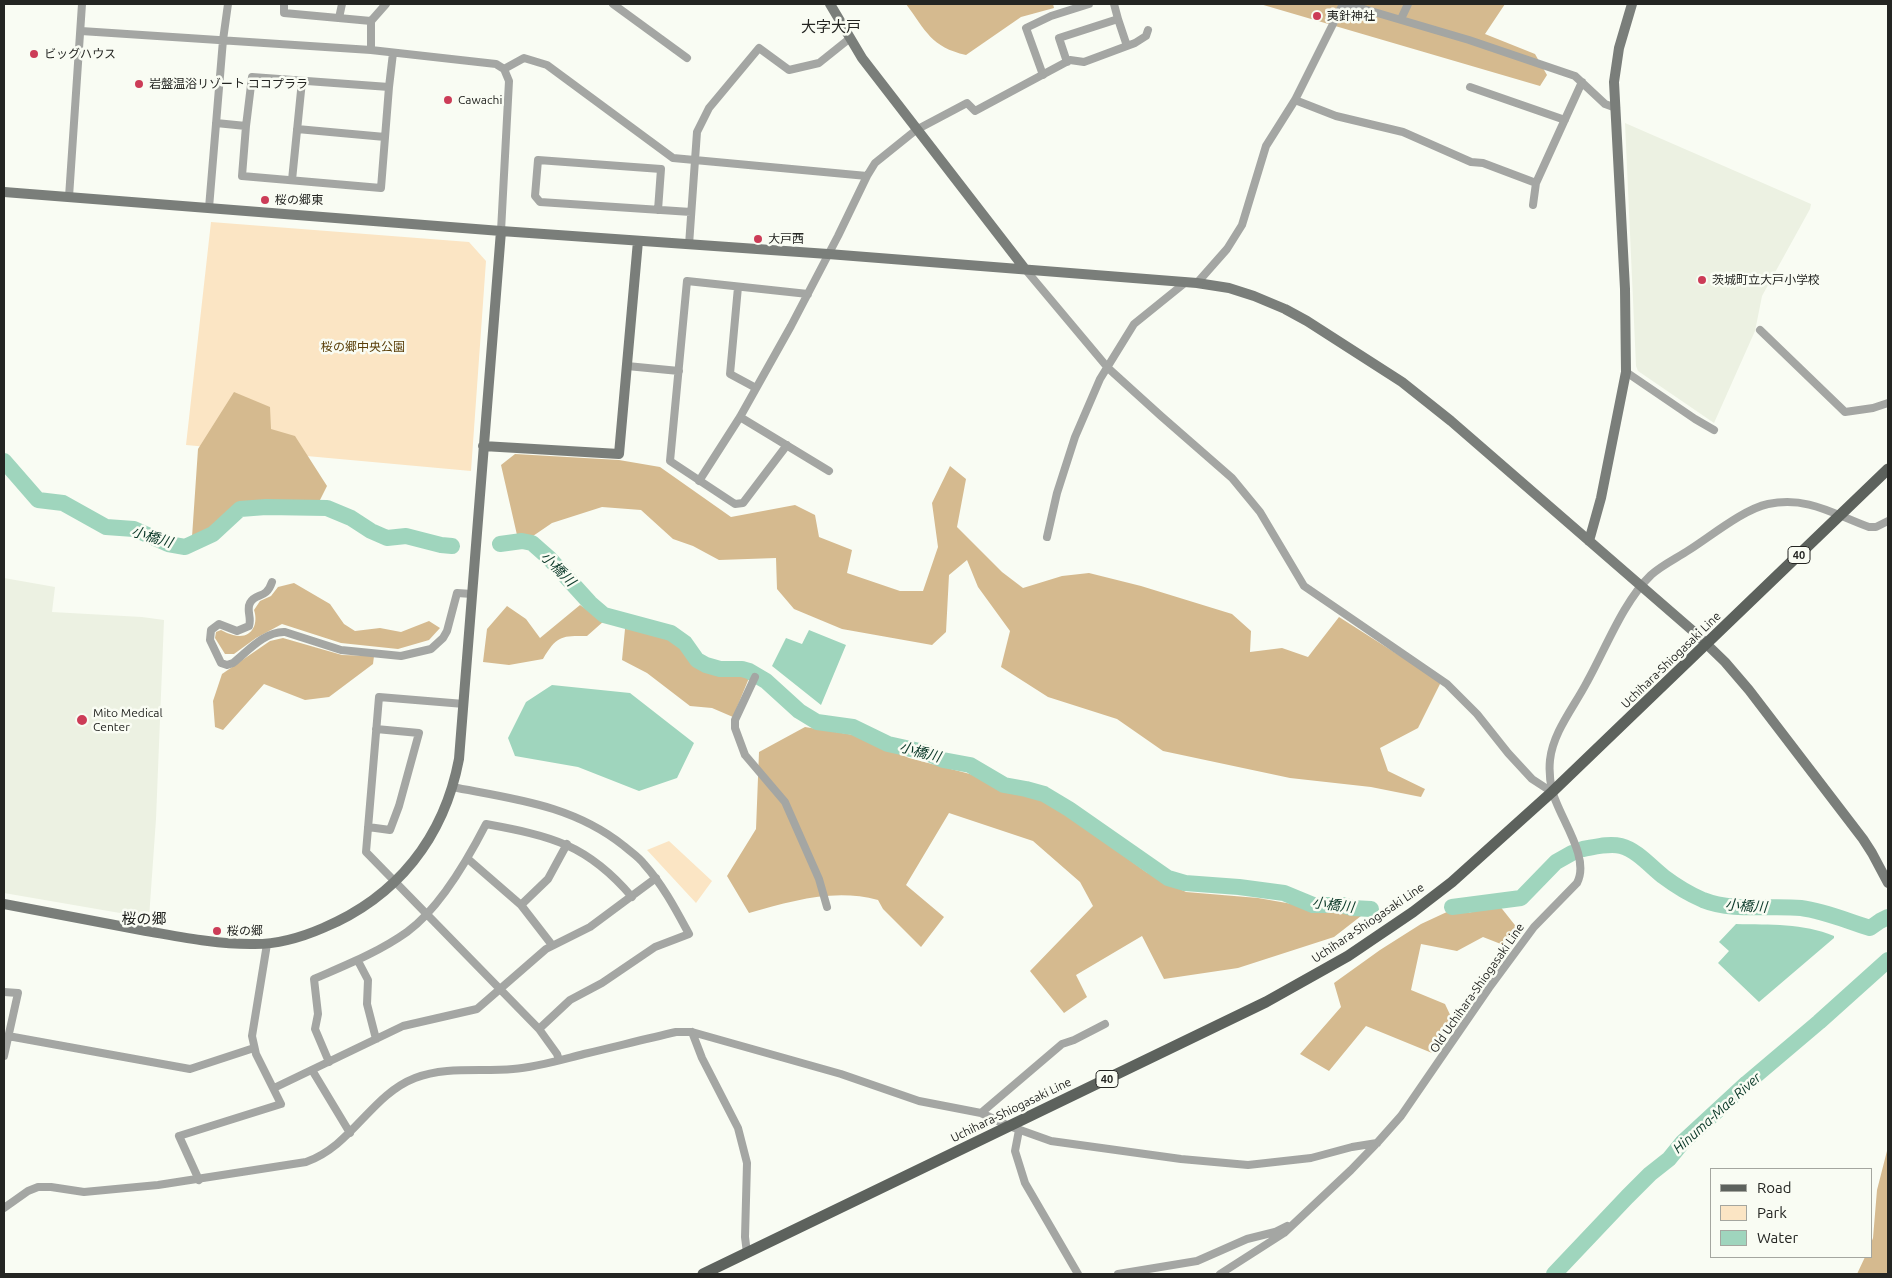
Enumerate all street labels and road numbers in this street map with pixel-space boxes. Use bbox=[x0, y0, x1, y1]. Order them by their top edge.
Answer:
road number: 40 bbox=[1788, 546, 1810, 564]
street label: Uchihara-Shiogasaki Line bbox=[1618, 609, 1724, 711]
street label: Uchihara-Shiogasaki Line bbox=[1309, 880, 1427, 966]
street label: Old Uchihara-Shiogasaki Line bbox=[1427, 921, 1527, 1055]
road number: 40 bbox=[1096, 1070, 1118, 1088]
street label: Uchihara-Shiogasaki Line bbox=[948, 1074, 1074, 1146]

